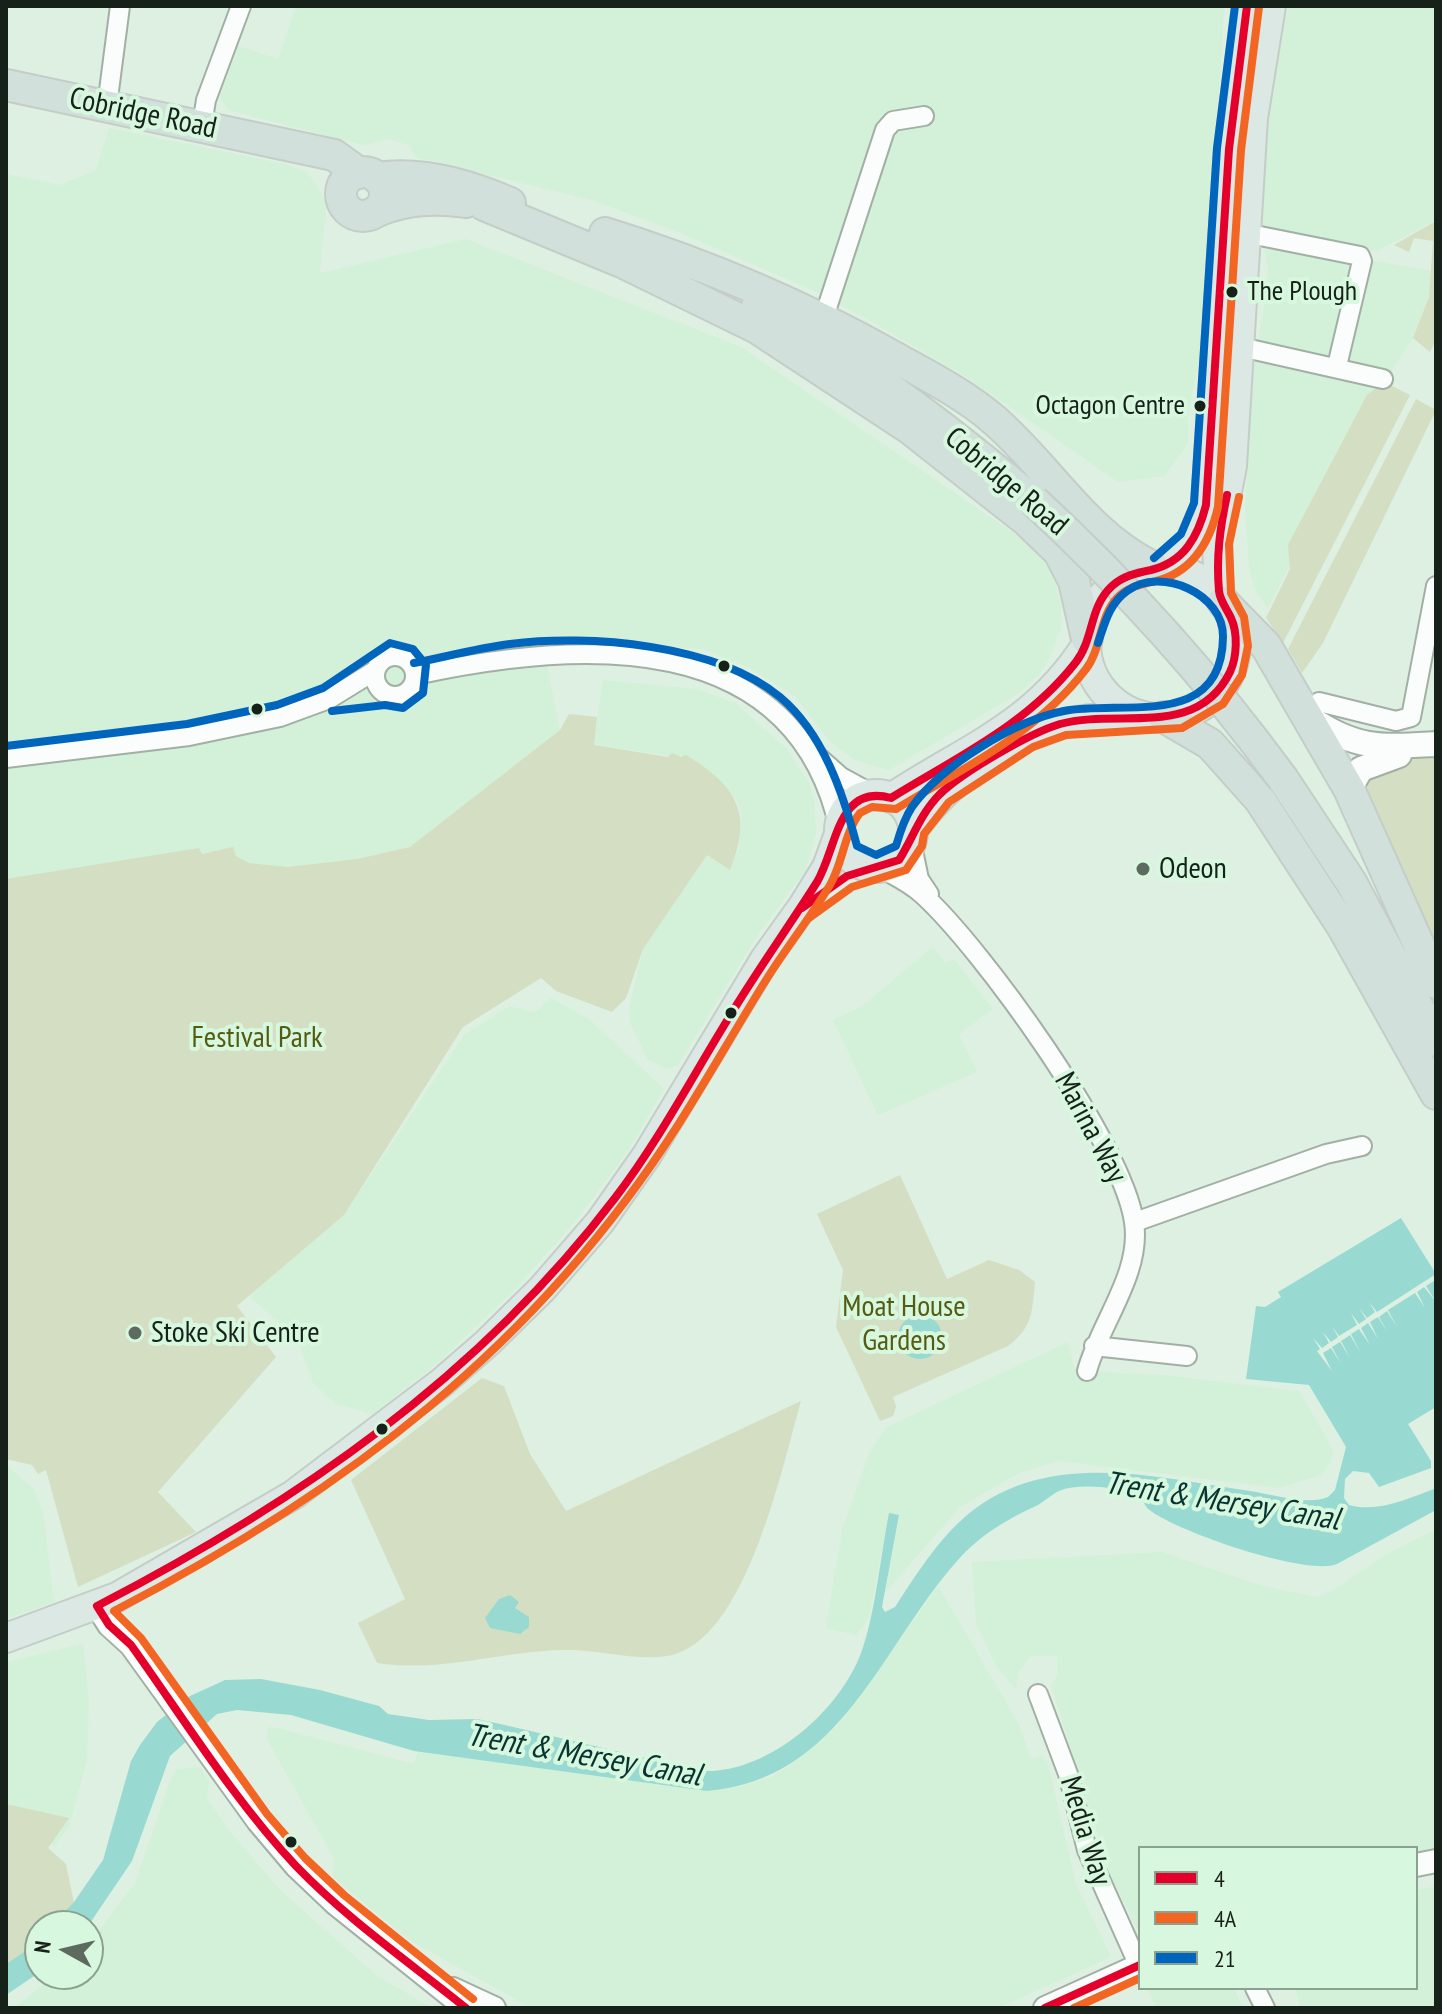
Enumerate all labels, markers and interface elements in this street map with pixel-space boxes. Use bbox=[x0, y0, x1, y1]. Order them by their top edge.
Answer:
street label: Cobridge Road bbox=[66, 81, 220, 147]
place label: The Plough bbox=[1247, 275, 1357, 309]
marker: The Plough bbox=[1224, 284, 1240, 300]
place label: Octagon Centre bbox=[1036, 389, 1185, 423]
marker: Octagon Centre bbox=[1192, 398, 1208, 414]
street label: Cobridge Road bbox=[937, 420, 1075, 544]
unlabelled marker bbox=[716, 658, 732, 674]
unlabelled marker bbox=[249, 701, 265, 717]
place label: Odeon bbox=[1159, 851, 1227, 887]
marker: Odeon bbox=[1134, 860, 1152, 878]
unlabelled marker bbox=[723, 1005, 739, 1021]
park label: Festival Park bbox=[191, 1020, 323, 1056]
street label: Marina Way bbox=[1046, 1067, 1134, 1189]
park label: Moat House Gardens bbox=[842, 1289, 966, 1360]
place label: Stoke Ski Centre bbox=[151, 1315, 320, 1351]
marker: Stoke Ski Centre bbox=[126, 1324, 144, 1342]
unlabelled marker bbox=[374, 1421, 390, 1437]
water label: Trent & Mersey Canal bbox=[1102, 1464, 1342, 1540]
water label: Trent & Mersey Canal bbox=[464, 1717, 704, 1795]
street label: Media Way bbox=[1051, 1772, 1119, 1890]
unlabelled marker bbox=[283, 1834, 299, 1850]
legend bbox=[1138, 1846, 1418, 1990]
text: 4 bbox=[1214, 1863, 1225, 1894]
text: 4A bbox=[1214, 1903, 1236, 1934]
north arrow bbox=[24, 1910, 104, 1990]
text: N bbox=[28, 1939, 57, 1955]
text: 21 bbox=[1214, 1943, 1236, 1974]

